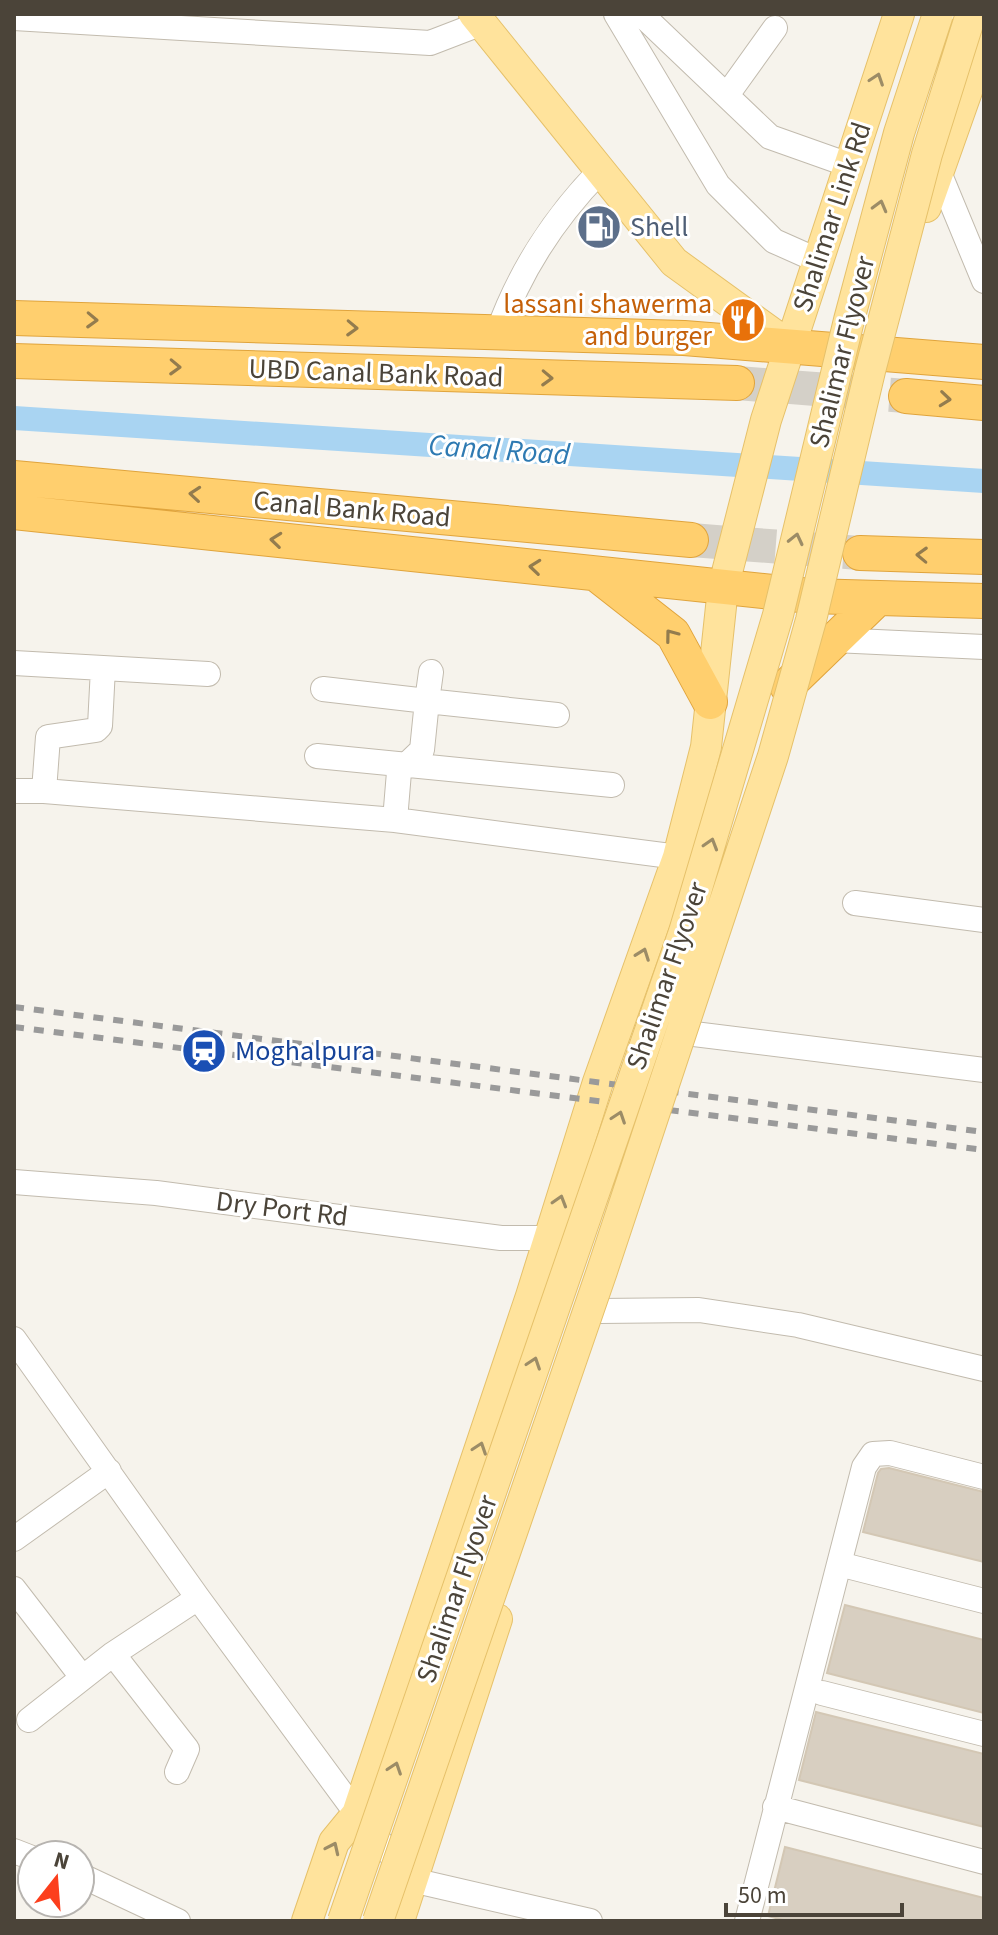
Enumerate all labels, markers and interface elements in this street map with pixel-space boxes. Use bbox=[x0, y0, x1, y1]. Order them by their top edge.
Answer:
one-way arrow bbox=[868, 73, 884, 87]
street label: Shalimar Link Rd bbox=[782, 117, 882, 317]
one-way arrow bbox=[870, 199, 887, 213]
fuel station icon: Shell bbox=[575, 203, 623, 251]
place label: Shell bbox=[630, 207, 688, 247]
street label: Shalimar Flyover bbox=[799, 252, 885, 452]
place label: lassani shawerma and burger bbox=[503, 284, 712, 356]
restaurant icon: lassani shawerma and burger bbox=[719, 296, 767, 344]
one-way arrow bbox=[86, 312, 99, 329]
one-way arrow bbox=[346, 319, 359, 337]
street label: UBD Canal Bank Road bbox=[248, 349, 504, 397]
one-way arrow bbox=[169, 359, 182, 376]
one-way arrow bbox=[541, 370, 554, 387]
one-way arrow bbox=[939, 391, 952, 408]
water label: Canal Road bbox=[427, 424, 572, 476]
street label: Canal Bank Road bbox=[252, 480, 452, 538]
one-way arrow bbox=[188, 486, 201, 503]
one-way arrow bbox=[269, 531, 282, 548]
one-way arrow bbox=[787, 533, 804, 547]
one-way arrow bbox=[915, 546, 928, 564]
one-way arrow bbox=[528, 559, 541, 576]
one-way arrow bbox=[666, 629, 681, 644]
one-way arrow bbox=[702, 838, 718, 852]
street label: Shalimar Flyover bbox=[616, 876, 718, 1075]
one-way arrow bbox=[634, 948, 650, 962]
station icon: Moghalpura bbox=[180, 1027, 228, 1075]
place label: Moghalpura bbox=[235, 1031, 375, 1071]
one-way arrow bbox=[610, 1111, 626, 1125]
street label: Dry Port Rd bbox=[214, 1181, 350, 1237]
one-way arrow bbox=[551, 1194, 567, 1208]
one-way arrow bbox=[525, 1357, 541, 1371]
one-way arrow bbox=[471, 1442, 487, 1456]
street label: Shalimar Flyover bbox=[406, 1489, 508, 1688]
one-way arrow bbox=[386, 1762, 402, 1776]
north arrow bbox=[16, 1839, 96, 1919]
one-way arrow bbox=[324, 1841, 340, 1856]
text: N bbox=[50, 1843, 73, 1878]
scale bar bbox=[726, 1867, 902, 1917]
text: 50 m bbox=[738, 1878, 787, 1913]

